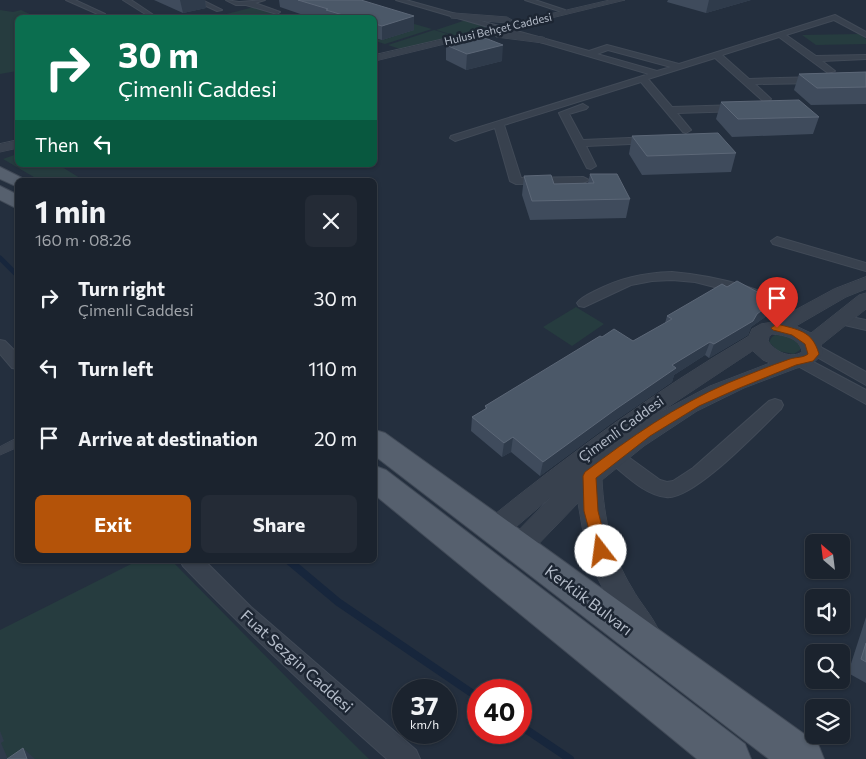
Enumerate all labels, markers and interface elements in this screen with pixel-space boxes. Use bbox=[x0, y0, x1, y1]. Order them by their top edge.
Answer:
street label: Hulusi Behçet Caddesi bbox=[443, 10, 553, 47]
text: 30 m bbox=[118, 32, 199, 75]
icon: right bbox=[35, 35, 100, 100]
text: Çimenli Caddesi bbox=[118, 75, 277, 102]
icon: left bbox=[89, 130, 117, 158]
text: Then bbox=[35, 133, 79, 156]
text: 1 min bbox=[35, 192, 106, 229]
button: close bbox=[305, 195, 357, 247]
text: 160 m · 08:26 bbox=[35, 230, 131, 249]
text: Turn right bbox=[78, 277, 165, 300]
pin bbox=[756, 277, 798, 328]
icon: right bbox=[35, 284, 63, 312]
icon: arrive bbox=[763, 284, 791, 312]
text: 30 m bbox=[314, 287, 357, 310]
text: Çimenli Caddesi bbox=[78, 300, 194, 319]
icon: left bbox=[35, 354, 63, 382]
text: Turn left bbox=[78, 357, 153, 380]
text: 110 m bbox=[308, 357, 357, 380]
street label: Çimenli Caddesi bbox=[575, 392, 667, 465]
icon: arrive bbox=[35, 424, 63, 452]
text: Arrive at destination bbox=[78, 427, 258, 450]
text: 20 m bbox=[314, 427, 357, 450]
button: Exit bbox=[35, 495, 191, 553]
button: Share bbox=[201, 495, 357, 553]
position arrow bbox=[574, 524, 626, 576]
north arrow bbox=[805, 534, 850, 579]
map controls bbox=[805, 534, 850, 744]
street label: Kerkük Bulvarı bbox=[542, 561, 637, 639]
button: sound bbox=[805, 589, 850, 634]
street label: Fuat Sezgin Caddesi bbox=[237, 605, 357, 716]
button: search bbox=[805, 644, 850, 689]
speed limit sign: 40 bbox=[467, 679, 532, 744]
text: 37 bbox=[410, 690, 439, 720]
button: layers bbox=[805, 699, 850, 744]
text: km/h bbox=[410, 717, 439, 731]

